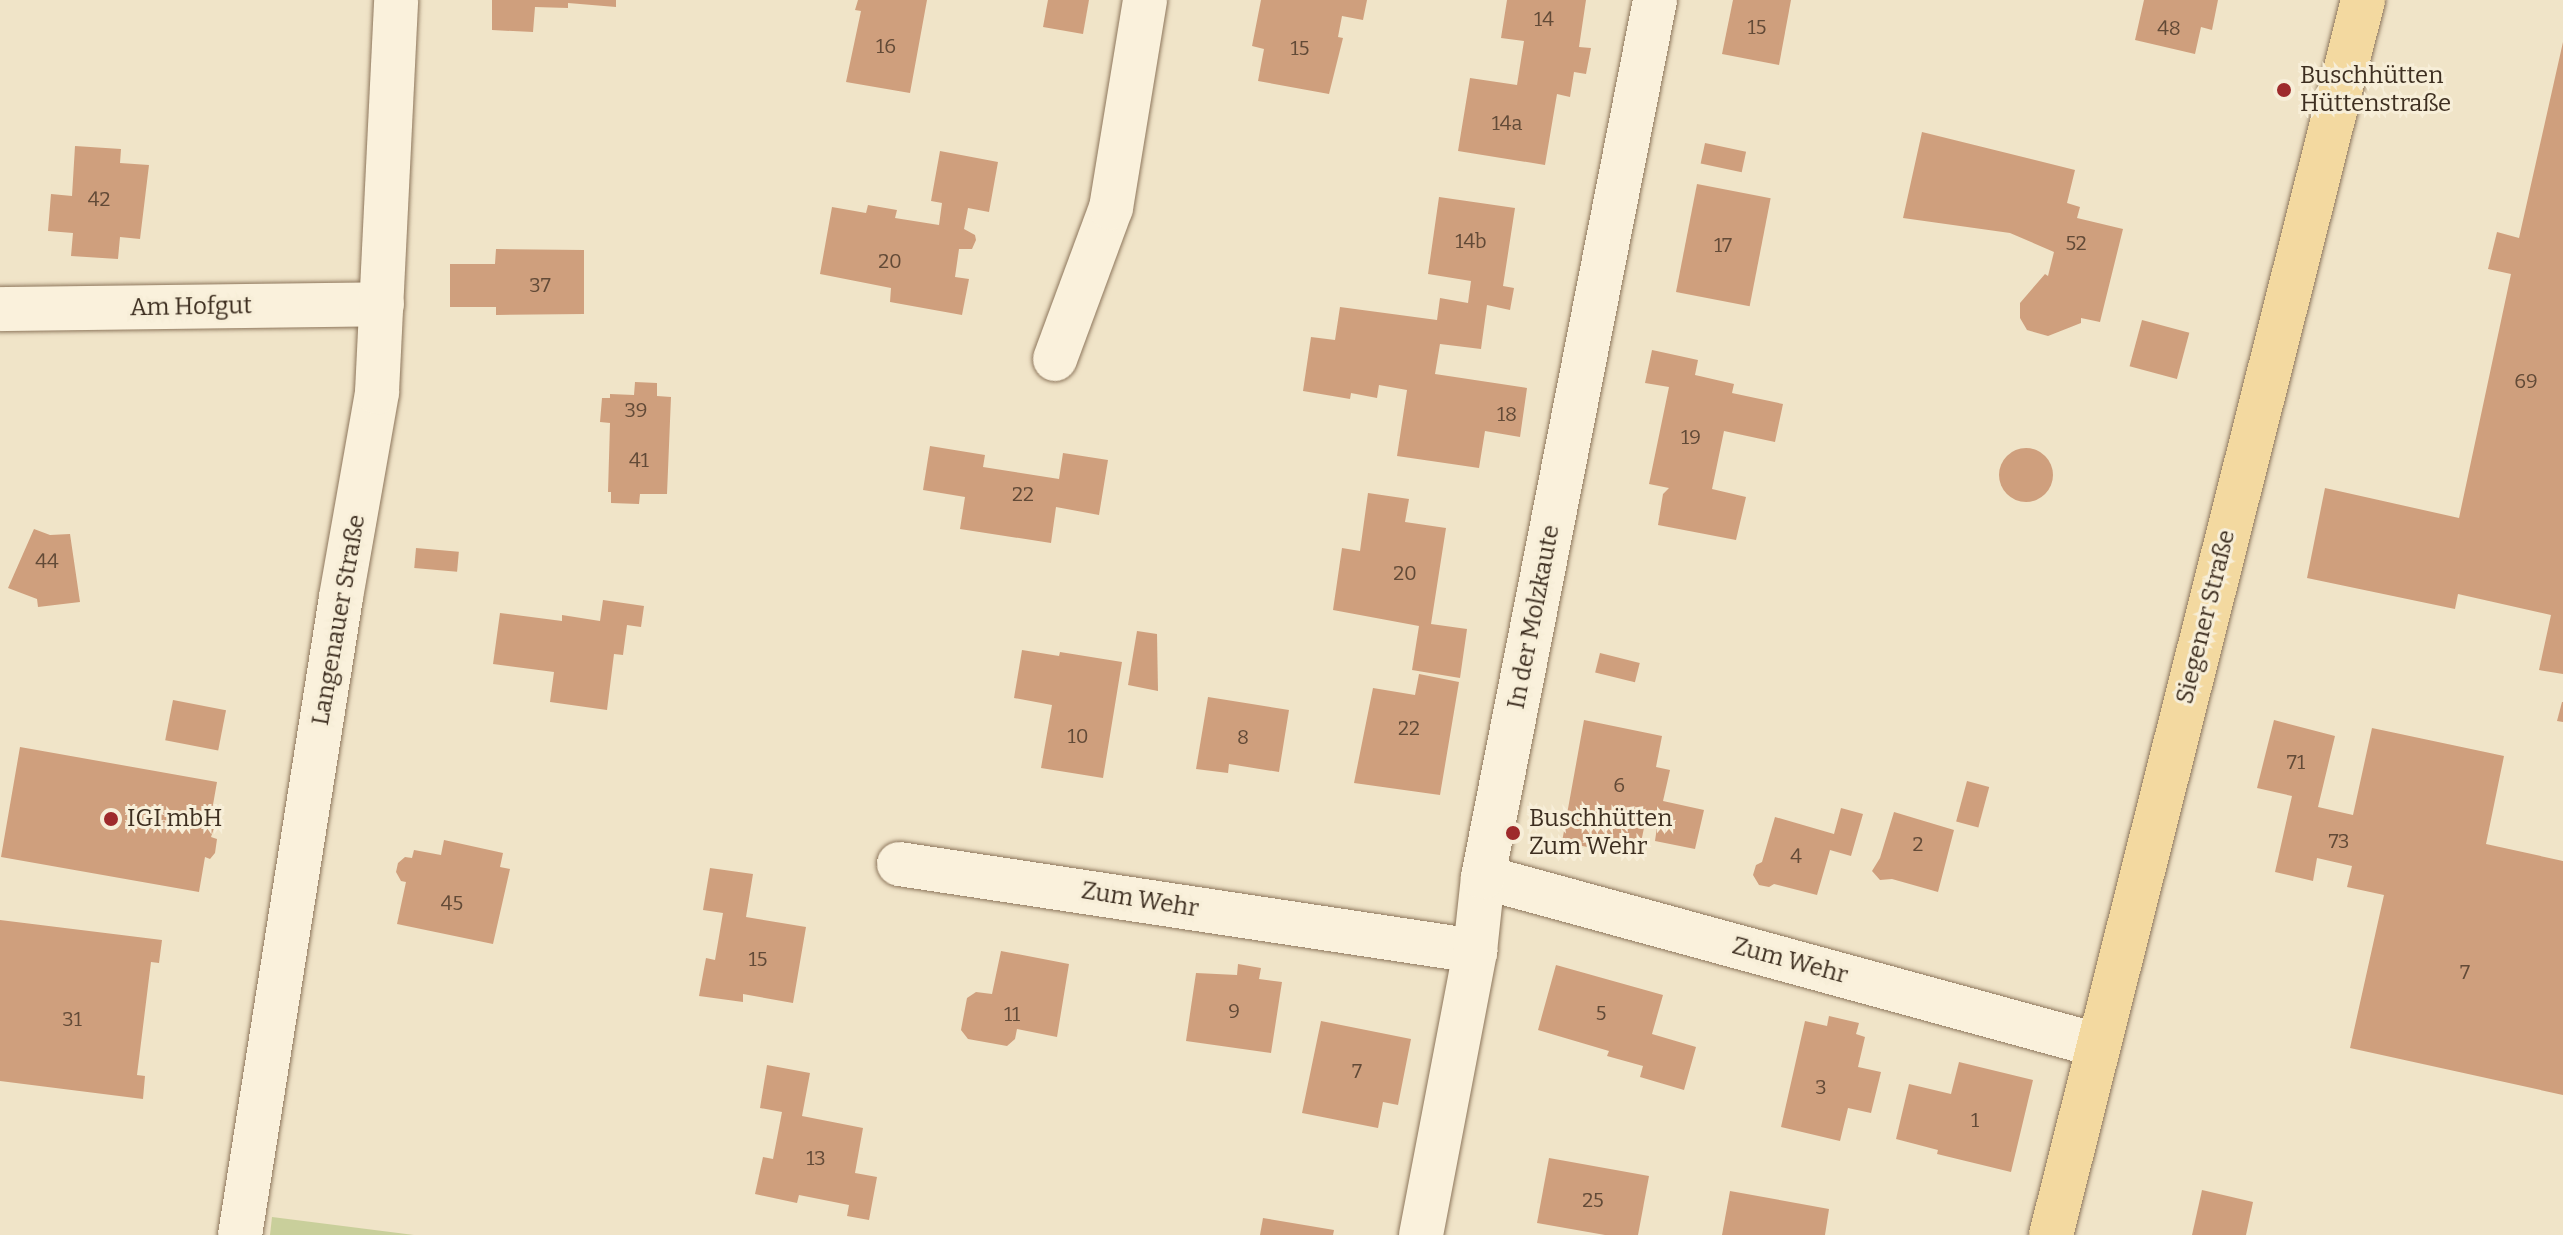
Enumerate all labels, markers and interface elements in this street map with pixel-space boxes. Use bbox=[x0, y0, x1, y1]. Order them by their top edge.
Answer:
house number: 14 bbox=[1534, 7, 1554, 31]
house number: 15 bbox=[1748, 15, 1766, 39]
house number: 48 bbox=[2157, 16, 2181, 40]
house number: 16 bbox=[876, 34, 896, 58]
house number: 15 bbox=[1291, 36, 1309, 60]
place label: Buschhütten Hüttenstraße bbox=[2300, 62, 2451, 118]
marker: Buschhütten Hüttenstraße bbox=[2275, 81, 2293, 99]
house number: 14a bbox=[1492, 111, 1522, 135]
house number: 42 bbox=[88, 187, 110, 211]
house number: 14b bbox=[1455, 229, 1487, 253]
house number: 52 bbox=[2065, 231, 2087, 255]
house number: 17 bbox=[1714, 233, 1732, 257]
house number: 20 bbox=[878, 249, 902, 273]
house number: 37 bbox=[529, 273, 551, 297]
street label: Am Hofgut bbox=[130, 292, 252, 322]
house number: 69 bbox=[2514, 369, 2538, 393]
house number: 39 bbox=[624, 398, 648, 422]
house number: 18 bbox=[1497, 402, 1517, 426]
house number: 19 bbox=[1681, 425, 1701, 449]
house number: 41 bbox=[629, 448, 649, 472]
house number: 22 bbox=[1012, 482, 1034, 506]
street label: Langenauer Straße bbox=[306, 512, 372, 728]
street label: In der Molzkaute bbox=[1502, 523, 1566, 711]
street label: Siegener Straße bbox=[2170, 527, 2242, 707]
house number: 44 bbox=[35, 549, 59, 573]
house number: 20 bbox=[1393, 561, 1417, 585]
house number: 22 bbox=[1398, 716, 1420, 740]
house number: 10 bbox=[1068, 724, 1088, 748]
house number: 8 bbox=[1237, 725, 1249, 749]
house number: 71 bbox=[2287, 750, 2305, 774]
house number: 6 bbox=[1613, 773, 1625, 797]
place label: IGI mbH bbox=[127, 805, 222, 833]
place label: Buschhütten Zum Wehr bbox=[1529, 805, 1672, 861]
marker: IGI mbH bbox=[102, 810, 120, 828]
marker: Buschhütten Zum Wehr bbox=[1504, 824, 1522, 842]
house number: 73 bbox=[2328, 829, 2350, 853]
house number: 2 bbox=[1913, 832, 1923, 856]
house number: 4 bbox=[1790, 844, 1802, 868]
street label: Zum Wehr bbox=[1079, 877, 1201, 923]
house number: 45 bbox=[441, 891, 463, 915]
street label: Zum Wehr bbox=[1729, 932, 1851, 990]
house number: 15 bbox=[749, 947, 767, 971]
house number: 7 bbox=[2460, 960, 2470, 984]
house number: 9 bbox=[1228, 999, 1240, 1023]
house number: 5 bbox=[1596, 1001, 1606, 1025]
house number: 11 bbox=[1004, 1002, 1020, 1026]
house number: 31 bbox=[62, 1007, 82, 1031]
house number: 7 bbox=[1352, 1059, 1362, 1083]
house number: 3 bbox=[1815, 1075, 1827, 1099]
house number: 1 bbox=[1971, 1108, 1979, 1132]
house number: 13 bbox=[806, 1146, 826, 1170]
house number: 25 bbox=[1582, 1188, 1604, 1212]

